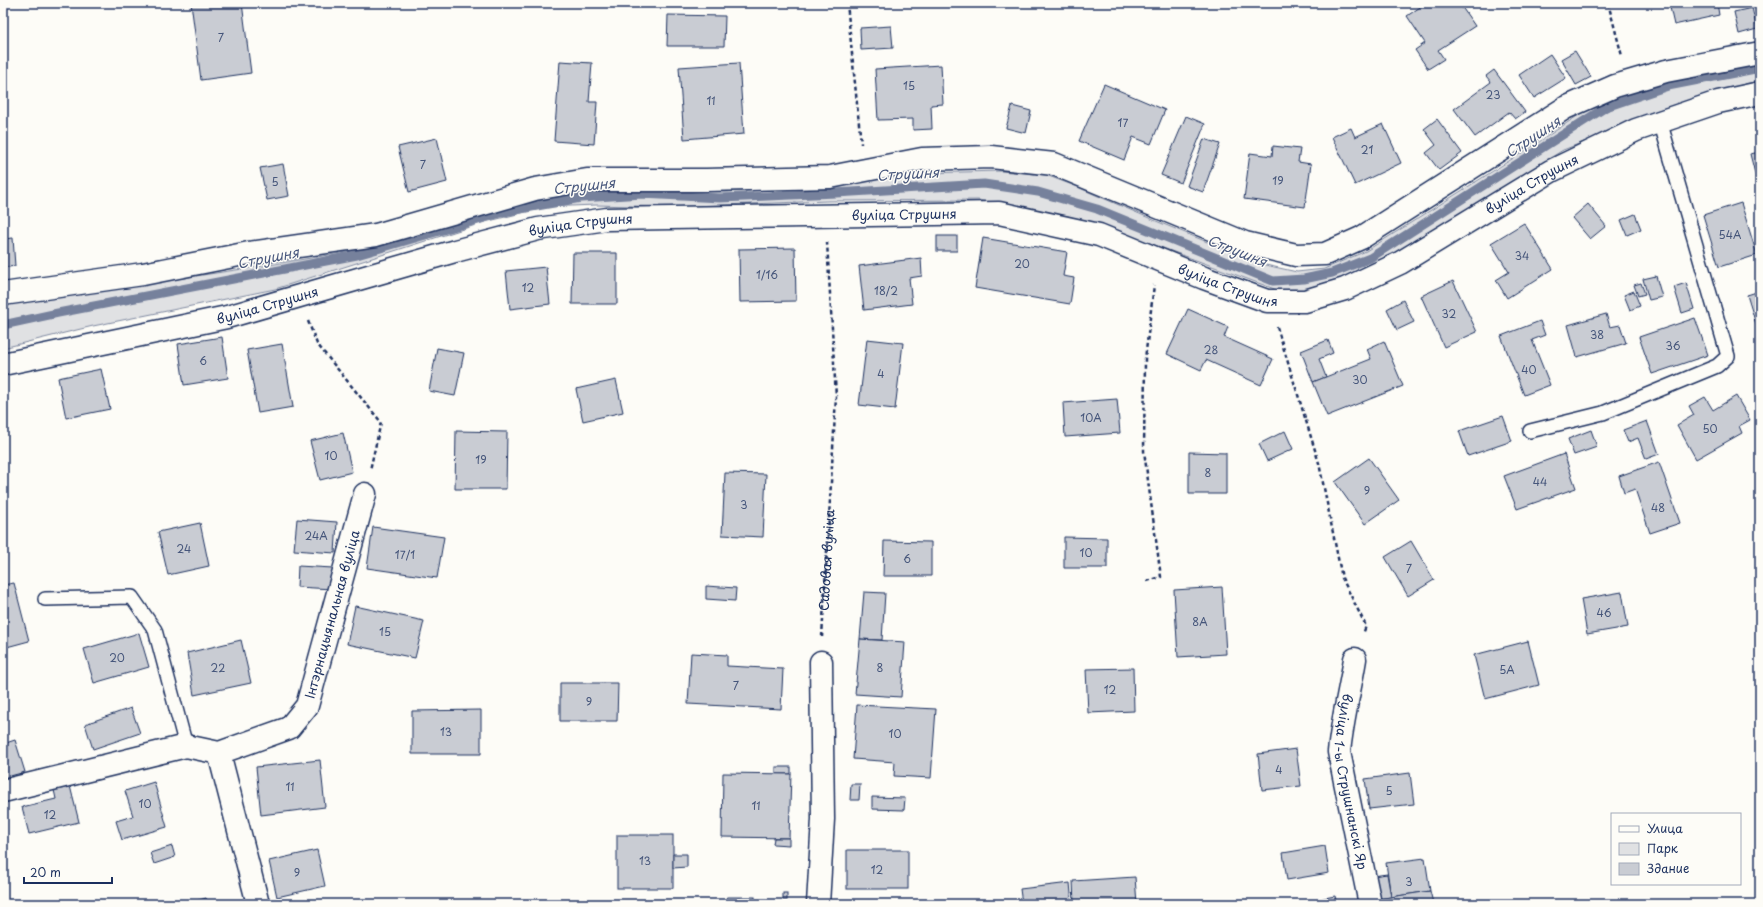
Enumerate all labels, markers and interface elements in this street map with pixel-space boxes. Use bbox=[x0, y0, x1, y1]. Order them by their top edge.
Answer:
house number: 7 bbox=[218, 29, 224, 46]
house number: 15 bbox=[903, 77, 915, 94]
house number: 23 bbox=[1486, 86, 1500, 103]
house number: 11 bbox=[706, 92, 716, 109]
water label: Струшня bbox=[1501, 110, 1566, 162]
house number: 17 bbox=[1118, 114, 1129, 131]
house number: 21 bbox=[1361, 141, 1373, 158]
street label: вуліца Струшня bbox=[1481, 149, 1581, 218]
house number: 7 bbox=[420, 156, 426, 173]
water label: Струшня bbox=[876, 161, 941, 186]
water label: Струшня bbox=[552, 172, 617, 199]
house number: 19 bbox=[1272, 172, 1284, 189]
house number: 5 bbox=[271, 173, 279, 190]
street label: вуліца Струшня bbox=[851, 204, 957, 224]
street label: вуліца Струшня bbox=[526, 209, 633, 240]
house number: 54А bbox=[1719, 226, 1742, 243]
water label: Струшня bbox=[1204, 229, 1271, 272]
water label: Струшня bbox=[235, 241, 302, 274]
house number: 34 bbox=[1515, 247, 1529, 264]
house number: 20 bbox=[1014, 255, 1030, 272]
street label: вуліца Струшня bbox=[1175, 258, 1278, 311]
house number: 1/16 bbox=[756, 266, 778, 283]
house number: 12 bbox=[522, 279, 535, 296]
street label: вуліца Струшня bbox=[215, 281, 320, 328]
house number: 18/2 bbox=[874, 282, 898, 299]
house number: 32 bbox=[1442, 305, 1457, 322]
house number: 38 bbox=[1590, 326, 1604, 343]
house number: 36 bbox=[1666, 337, 1681, 354]
house number: 28 bbox=[1204, 341, 1218, 358]
house number: 6 bbox=[199, 352, 207, 369]
house number: 40 bbox=[1521, 361, 1537, 378]
house number: 4 bbox=[877, 365, 885, 382]
house number: 30 bbox=[1352, 371, 1368, 388]
house number: 10А bbox=[1080, 409, 1102, 426]
house number: 50 bbox=[1702, 420, 1718, 437]
house number: 10 bbox=[325, 447, 337, 464]
house number: 19 bbox=[475, 451, 487, 468]
house number: 8 bbox=[1205, 464, 1212, 481]
house number: 44 bbox=[1533, 473, 1547, 490]
house number: 9 bbox=[1364, 482, 1370, 499]
house number: 3 bbox=[740, 496, 748, 513]
house number: 48 bbox=[1651, 499, 1665, 516]
street label: Садовая вуліца bbox=[814, 509, 838, 612]
house number: 24А bbox=[304, 527, 328, 544]
street label: Інтэрнацыянальная вуліца bbox=[299, 528, 364, 701]
house number: 24 bbox=[177, 540, 191, 557]
house number: 10 bbox=[1080, 544, 1092, 561]
house number: 17/1 bbox=[395, 546, 415, 563]
house number: 6 bbox=[903, 550, 911, 567]
house number: 7 bbox=[1406, 560, 1412, 577]
house number: 46 bbox=[1597, 604, 1612, 621]
house number: 8А bbox=[1192, 613, 1208, 630]
house number: 15 bbox=[379, 623, 391, 640]
house number: 20 bbox=[109, 649, 125, 666]
house number: 22 bbox=[211, 659, 225, 676]
house number: 8 bbox=[877, 659, 884, 676]
house number: 5А bbox=[1499, 661, 1515, 678]
house number: 7 bbox=[733, 677, 739, 694]
house number: 12 bbox=[1104, 681, 1117, 698]
street label: вуліца 1-ы Струшнанскі Яр bbox=[1330, 692, 1373, 872]
house number: 9 bbox=[586, 693, 592, 710]
house number: 13 bbox=[440, 723, 452, 740]
house number: 10 bbox=[889, 725, 901, 742]
house number: 4 bbox=[1275, 761, 1283, 778]
house number: 11 bbox=[285, 778, 295, 795]
house number: 5 bbox=[1385, 782, 1393, 799]
house number: 10 bbox=[139, 795, 151, 812]
house number: 11 bbox=[751, 797, 761, 814]
house number: 12 bbox=[44, 806, 57, 823]
legend bbox=[1611, 813, 1741, 885]
text: Улица bbox=[1647, 819, 1683, 837]
text: Парк bbox=[1647, 839, 1679, 857]
house number: 13 bbox=[639, 852, 651, 869]
scale bar bbox=[24, 859, 112, 885]
text: Здание bbox=[1647, 859, 1689, 877]
house number: 12 bbox=[871, 861, 884, 878]
text: 20 m bbox=[30, 863, 61, 881]
house number: 9 bbox=[294, 864, 300, 881]
house number: 3 bbox=[1405, 873, 1413, 890]

